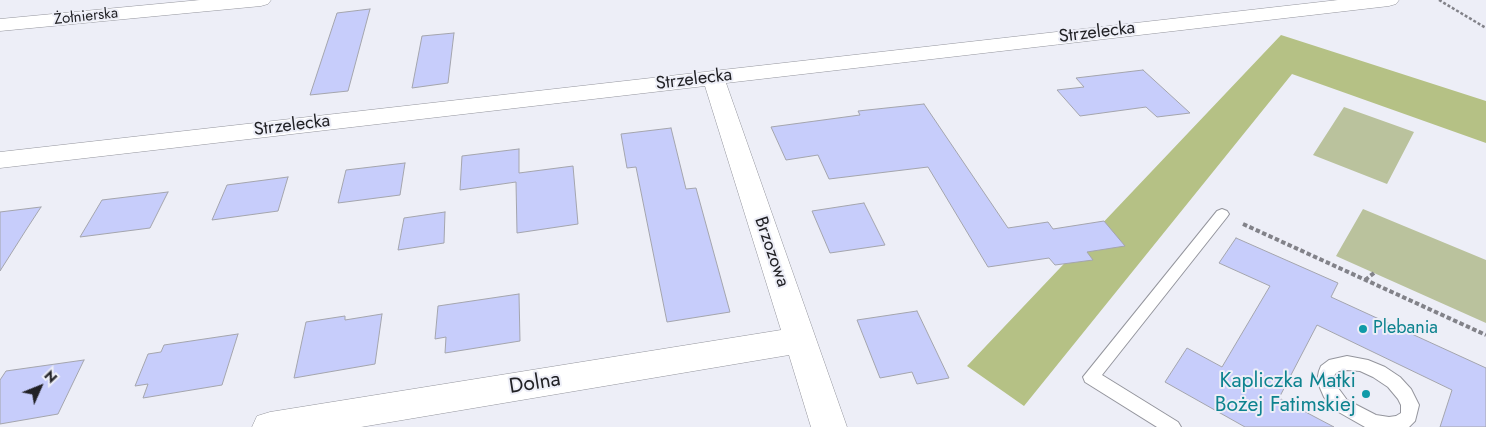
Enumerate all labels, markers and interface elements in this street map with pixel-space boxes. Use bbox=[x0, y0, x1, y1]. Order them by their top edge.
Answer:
street label: Żołnierska bbox=[53, 5, 119, 29]
street label: Strzelecka bbox=[1058, 18, 1136, 48]
street label: Strzelecka bbox=[655, 65, 733, 95]
street label: Strzelecka bbox=[253, 111, 331, 141]
street label: Brzozowa bbox=[749, 214, 793, 290]
place label: Plebania bbox=[1373, 318, 1438, 340]
marker: Plebania bbox=[1357, 323, 1369, 335]
north arrow bbox=[15, 362, 65, 412]
text: N bbox=[40, 366, 62, 388]
street label: Dolna bbox=[507, 368, 563, 400]
place label: Kapliczka Matki Bożej Fatimskiej bbox=[1215, 369, 1356, 419]
marker: Kapliczka Matki Bożej Fatimskiej bbox=[1360, 388, 1372, 400]

